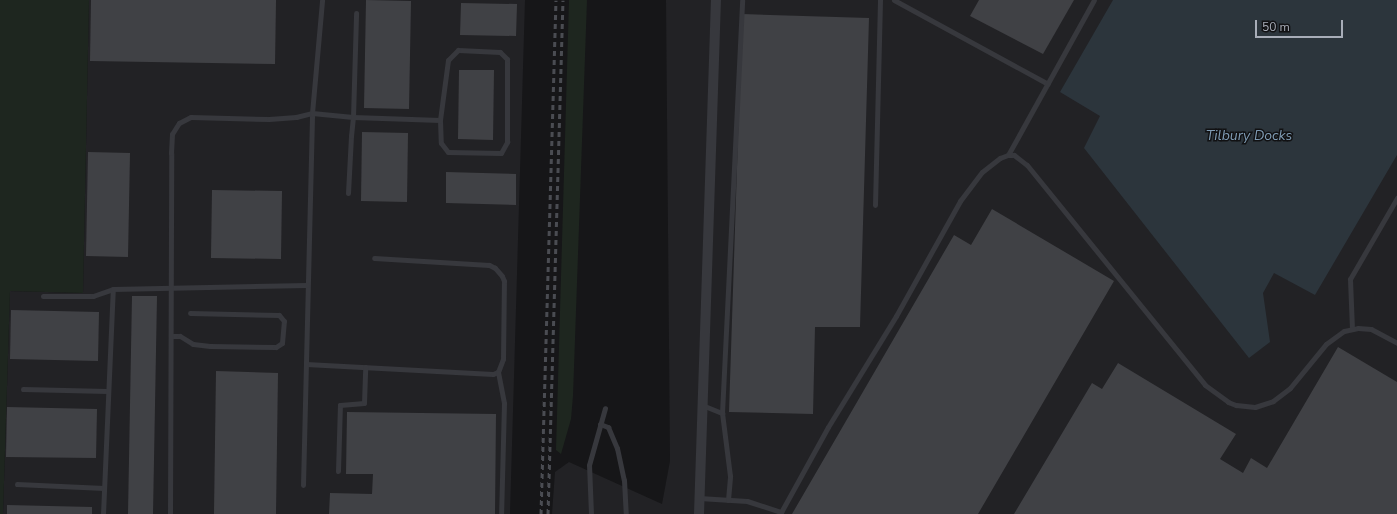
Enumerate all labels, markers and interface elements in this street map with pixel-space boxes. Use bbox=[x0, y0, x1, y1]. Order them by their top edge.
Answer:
scale bar bbox=[1257, 12, 1345, 38]
text: 50 m bbox=[1262, 19, 1290, 35]
water label: Tilbury Docks bbox=[1206, 128, 1292, 144]

